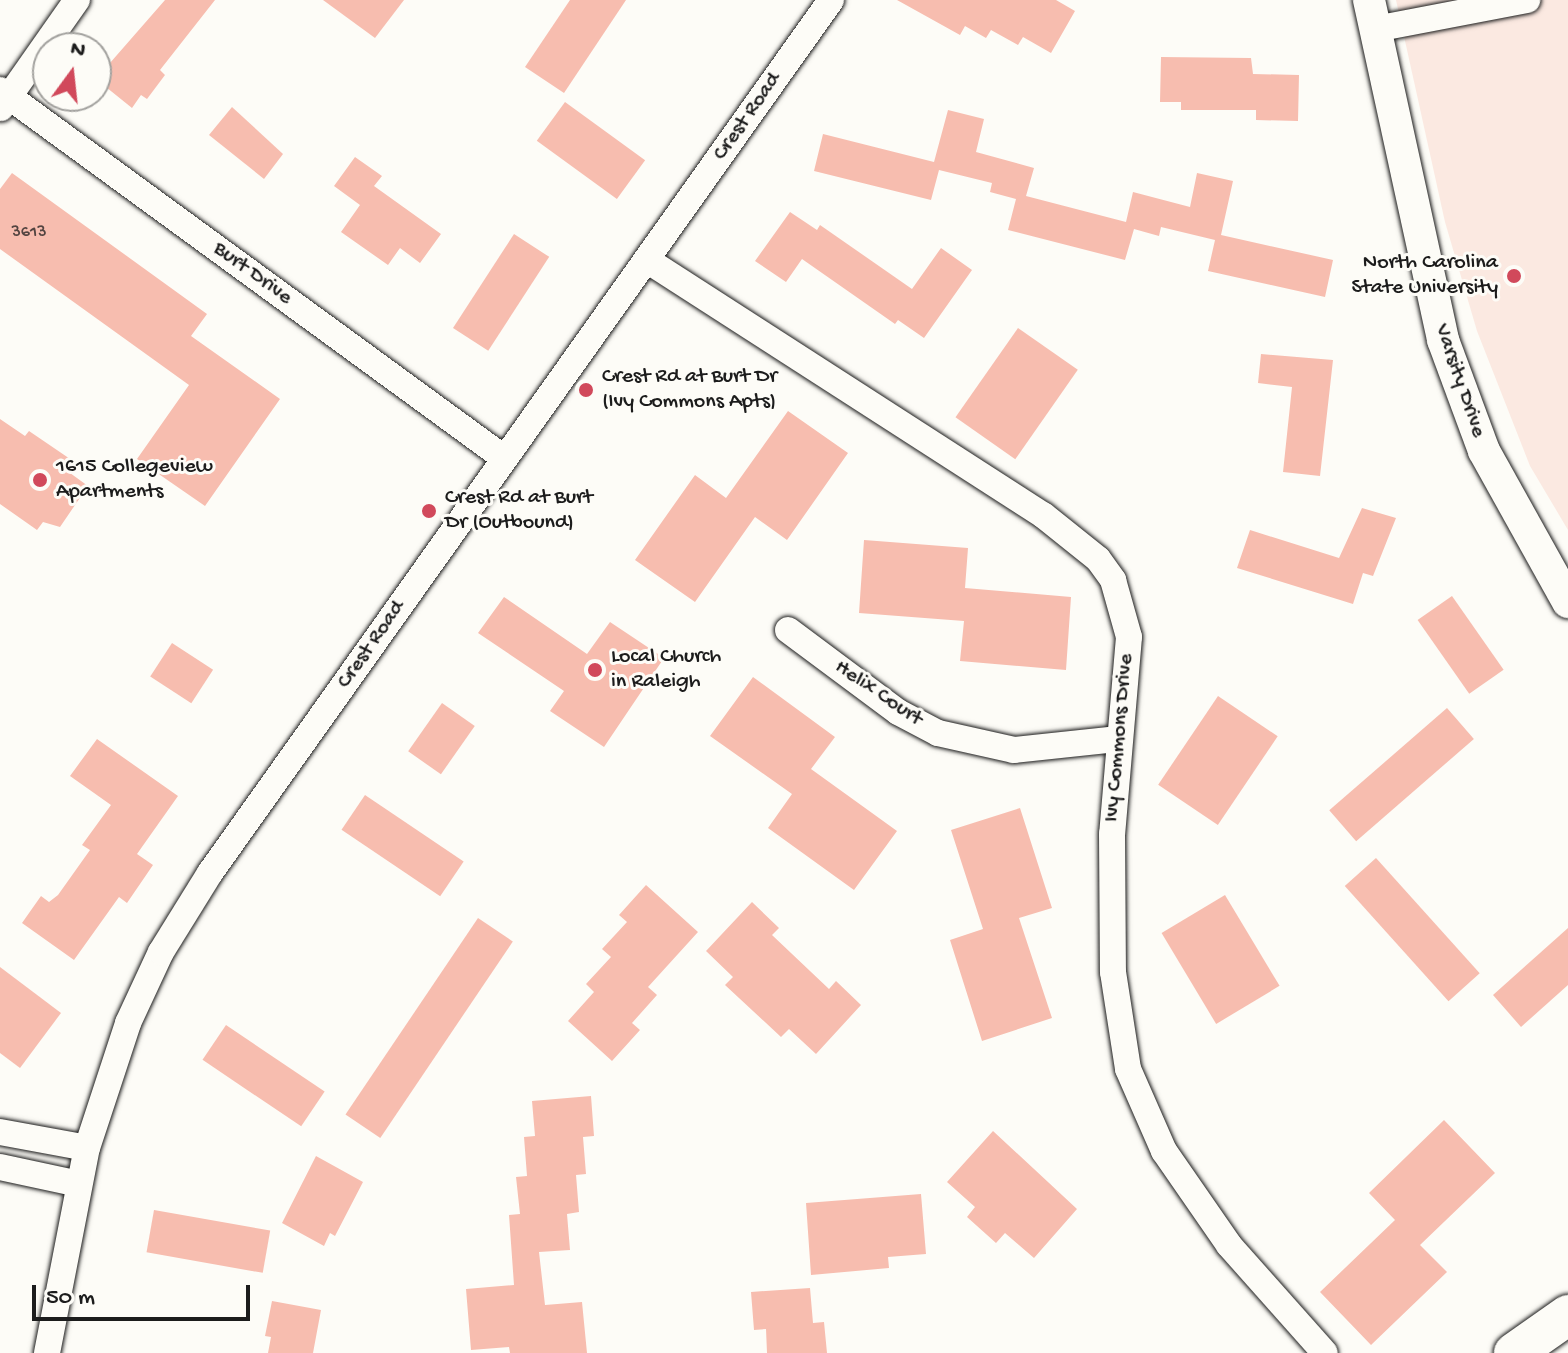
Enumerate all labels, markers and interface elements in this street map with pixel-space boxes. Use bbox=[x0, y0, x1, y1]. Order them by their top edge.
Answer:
north arrow bbox=[32, 32, 112, 112]
text: N bbox=[67, 36, 88, 65]
street label: Crest Road bbox=[708, 68, 788, 166]
house number: 3613 bbox=[11, 222, 47, 244]
street label: Burt Drive bbox=[207, 236, 297, 312]
place label: North Carolina State University bbox=[1352, 250, 1498, 302]
marker: North Carolina State University bbox=[1505, 267, 1523, 285]
street label: Varsity Drive bbox=[1427, 321, 1491, 441]
place label: Crest Rd at Burt Dr (Ivy Commons Apts) bbox=[602, 364, 777, 416]
marker: Crest Rd at Burt Dr (Ivy Commons Apts) bbox=[577, 381, 595, 399]
place label: 1615 Collegeview Apartments bbox=[56, 454, 213, 506]
marker: 1615 Collegeview Apartments bbox=[31, 471, 49, 489]
place label: Crest Rd at Burt Dr (Outbound) bbox=[445, 485, 593, 536]
marker: Crest Rd at Burt Dr (Outbound) bbox=[420, 502, 438, 520]
street label: Crest Road bbox=[332, 596, 412, 694]
place label: Local Church in Raleigh bbox=[611, 644, 721, 696]
street label: Ivy Commons Drive bbox=[1099, 653, 1141, 823]
street label: Helix Court bbox=[829, 655, 927, 733]
marker: Local Church in Raleigh bbox=[586, 661, 604, 679]
scale bar bbox=[36, 1269, 254, 1319]
text: 50 m bbox=[46, 1284, 95, 1313]

